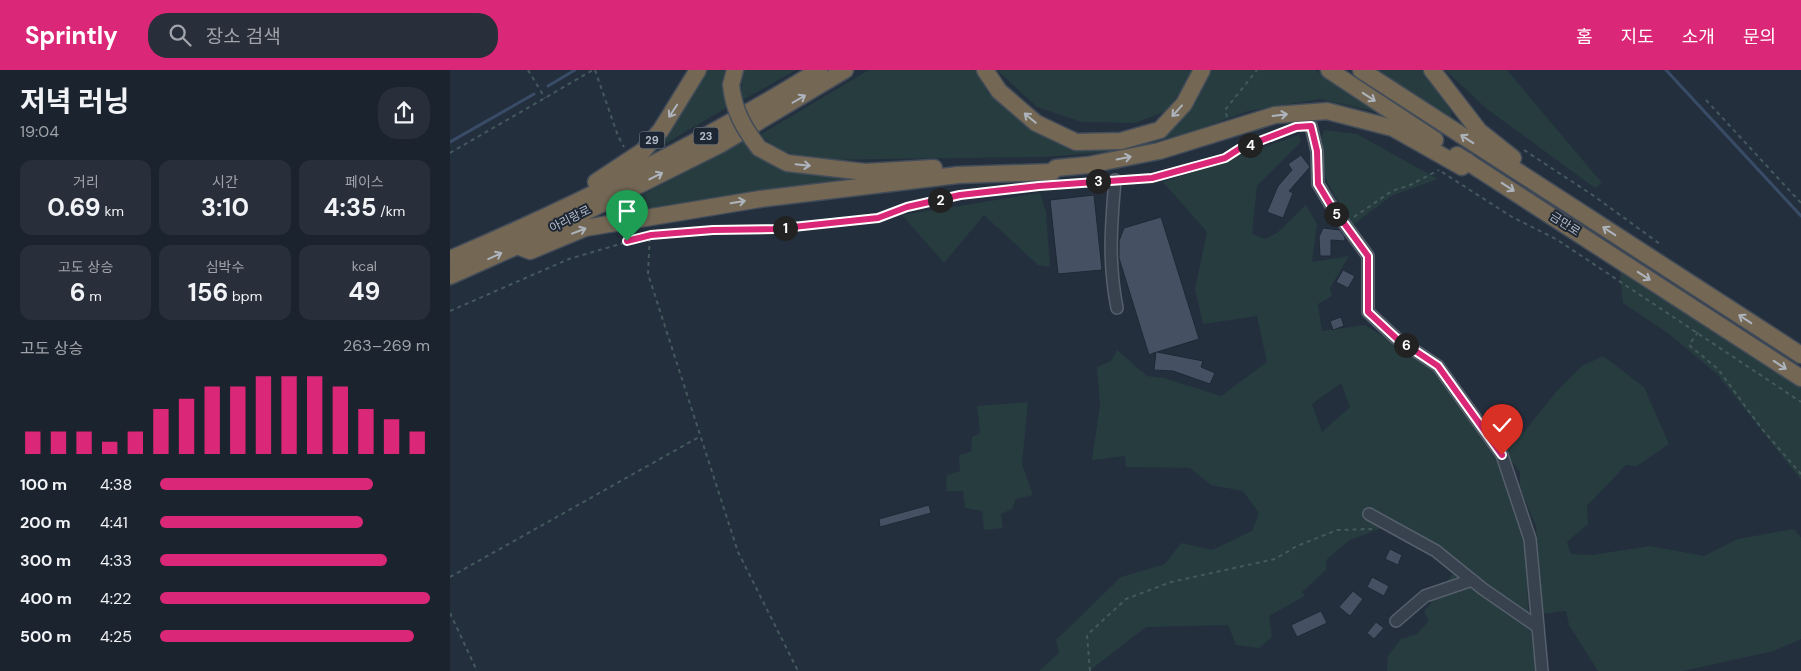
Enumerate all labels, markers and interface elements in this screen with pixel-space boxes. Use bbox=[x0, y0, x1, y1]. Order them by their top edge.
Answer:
search box bbox=[148, 13, 498, 58]
text: Sprintly bbox=[25, 20, 118, 51]
icon: search bbox=[166, 21, 194, 49]
text: 장소 검색 bbox=[206, 24, 281, 49]
text: 홈 bbox=[1576, 25, 1593, 49]
text: 지도 bbox=[1621, 25, 1654, 49]
text: 소개 bbox=[1682, 25, 1715, 49]
text: 문의 bbox=[1743, 25, 1776, 49]
text: 저녁 러닝 bbox=[20, 83, 130, 120]
button: share bbox=[378, 87, 430, 139]
one-way arrow bbox=[1362, 92, 1376, 102]
one-way arrow bbox=[791, 93, 805, 103]
one-way arrow bbox=[667, 104, 677, 118]
one-way arrow bbox=[1171, 105, 1183, 118]
one-way arrow bbox=[1272, 110, 1288, 120]
one-way arrow bbox=[1024, 113, 1037, 124]
text: 19:04 bbox=[20, 121, 59, 142]
road number: 23 bbox=[694, 128, 718, 144]
road number: 29 bbox=[640, 132, 664, 148]
pin: 4 bbox=[1238, 132, 1262, 158]
one-way arrow bbox=[1460, 133, 1474, 143]
text: 4 bbox=[1246, 136, 1255, 154]
one-way arrow bbox=[1116, 153, 1132, 162]
one-way arrow bbox=[795, 160, 811, 170]
pin: 3 bbox=[1086, 168, 1110, 194]
one-way arrow bbox=[648, 171, 663, 180]
text: 3 bbox=[1094, 172, 1103, 190]
text: 거리 bbox=[73, 173, 99, 191]
text: 시간 bbox=[212, 173, 238, 191]
text: 페이스 bbox=[345, 173, 384, 191]
one-way arrow bbox=[1500, 183, 1514, 193]
pin: 2 bbox=[928, 188, 952, 212]
pin bbox=[606, 190, 648, 241]
text: 0.69 bbox=[47, 191, 101, 224]
text: 3:10 bbox=[201, 191, 249, 224]
text: 4:35 bbox=[323, 191, 377, 224]
text: 2 bbox=[936, 191, 945, 209]
icon: arrive bbox=[613, 197, 641, 225]
one-way arrow bbox=[730, 197, 746, 207]
text: km bbox=[101, 202, 124, 220]
text: /km bbox=[377, 202, 405, 220]
street label: 아리랑로 bbox=[547, 202, 593, 236]
pin: 5 bbox=[1324, 202, 1348, 226]
text: 5 bbox=[1332, 205, 1341, 223]
street label: 금만로 bbox=[1547, 208, 1583, 240]
pin: 1 bbox=[772, 216, 798, 240]
text: 1 bbox=[783, 219, 788, 237]
one-way arrow bbox=[571, 226, 586, 235]
one-way arrow bbox=[1602, 226, 1616, 236]
one-way arrow bbox=[487, 251, 502, 261]
text: kcal bbox=[352, 257, 377, 275]
text: 고도 상승 bbox=[58, 258, 113, 276]
text: 심박수 bbox=[206, 258, 244, 276]
one-way arrow bbox=[1636, 271, 1650, 281]
text: 49 bbox=[348, 275, 380, 308]
text: 6 bbox=[70, 276, 85, 309]
text: 156 bbox=[188, 276, 228, 309]
text: m bbox=[85, 287, 102, 305]
text: bpm bbox=[228, 287, 262, 305]
one-way arrow bbox=[1739, 314, 1753, 324]
pin: 6 bbox=[1394, 332, 1418, 358]
text: 263–269 m bbox=[343, 335, 430, 356]
text: 6 bbox=[1402, 336, 1411, 354]
text: 고도 상승 bbox=[20, 338, 83, 359]
one-way arrow bbox=[1773, 359, 1787, 370]
pin bbox=[1481, 404, 1523, 455]
icon: check bbox=[1488, 411, 1516, 439]
text: 100 m bbox=[20, 474, 67, 495]
text: 4:38 bbox=[100, 474, 132, 495]
text: 200 m bbox=[20, 512, 71, 533]
text: 4:41 bbox=[100, 512, 128, 533]
text: 300 m bbox=[20, 550, 71, 571]
text: 4:33 bbox=[100, 550, 132, 571]
text: 400 m bbox=[20, 588, 72, 609]
text: 4:22 bbox=[100, 588, 131, 609]
text: 500 m bbox=[20, 626, 71, 647]
text: 4:25 bbox=[100, 626, 132, 647]

